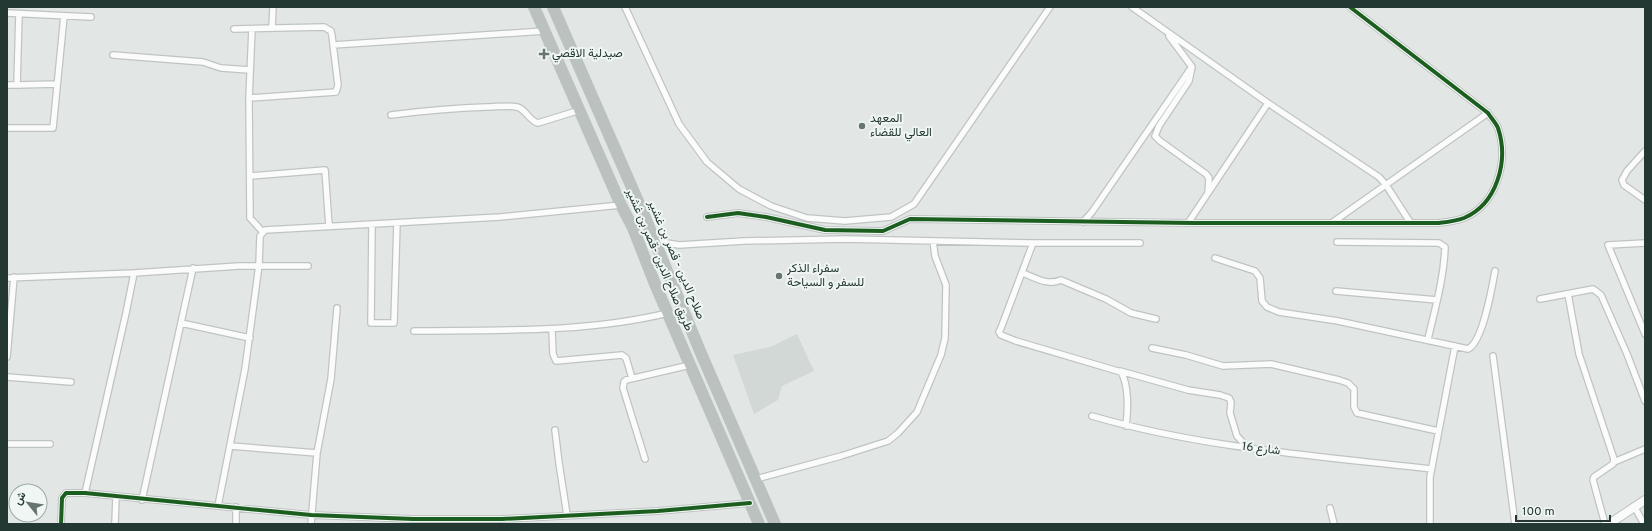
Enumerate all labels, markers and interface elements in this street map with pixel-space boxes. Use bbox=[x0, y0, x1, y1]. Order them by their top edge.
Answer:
place label: صيدلية الاقصي bbox=[552, 46, 623, 63]
marker: صيدلية الاقصي bbox=[539, 49, 549, 59]
place label: المعهد العالي للقضاء bbox=[870, 111, 932, 142]
marker: المعهد العالي للقضاء bbox=[857, 121, 867, 131]
street label: طريق صلاح الدين -قصر بن غشير bbox=[621, 185, 696, 334]
street label: صلاح الدين - قصر بن غشير bbox=[643, 197, 708, 322]
place label: سفراء الذكر للسفر و السياحة bbox=[786, 261, 864, 291]
marker: سفراء الذكر للسفر و السياحة bbox=[774, 271, 784, 281]
street label: شارع 16 bbox=[1241, 439, 1281, 459]
north arrow bbox=[8, 483, 48, 523]
text: ش bbox=[11, 489, 30, 508]
scale bar bbox=[1516, 497, 1610, 523]
text: 100 m bbox=[1522, 504, 1555, 520]

